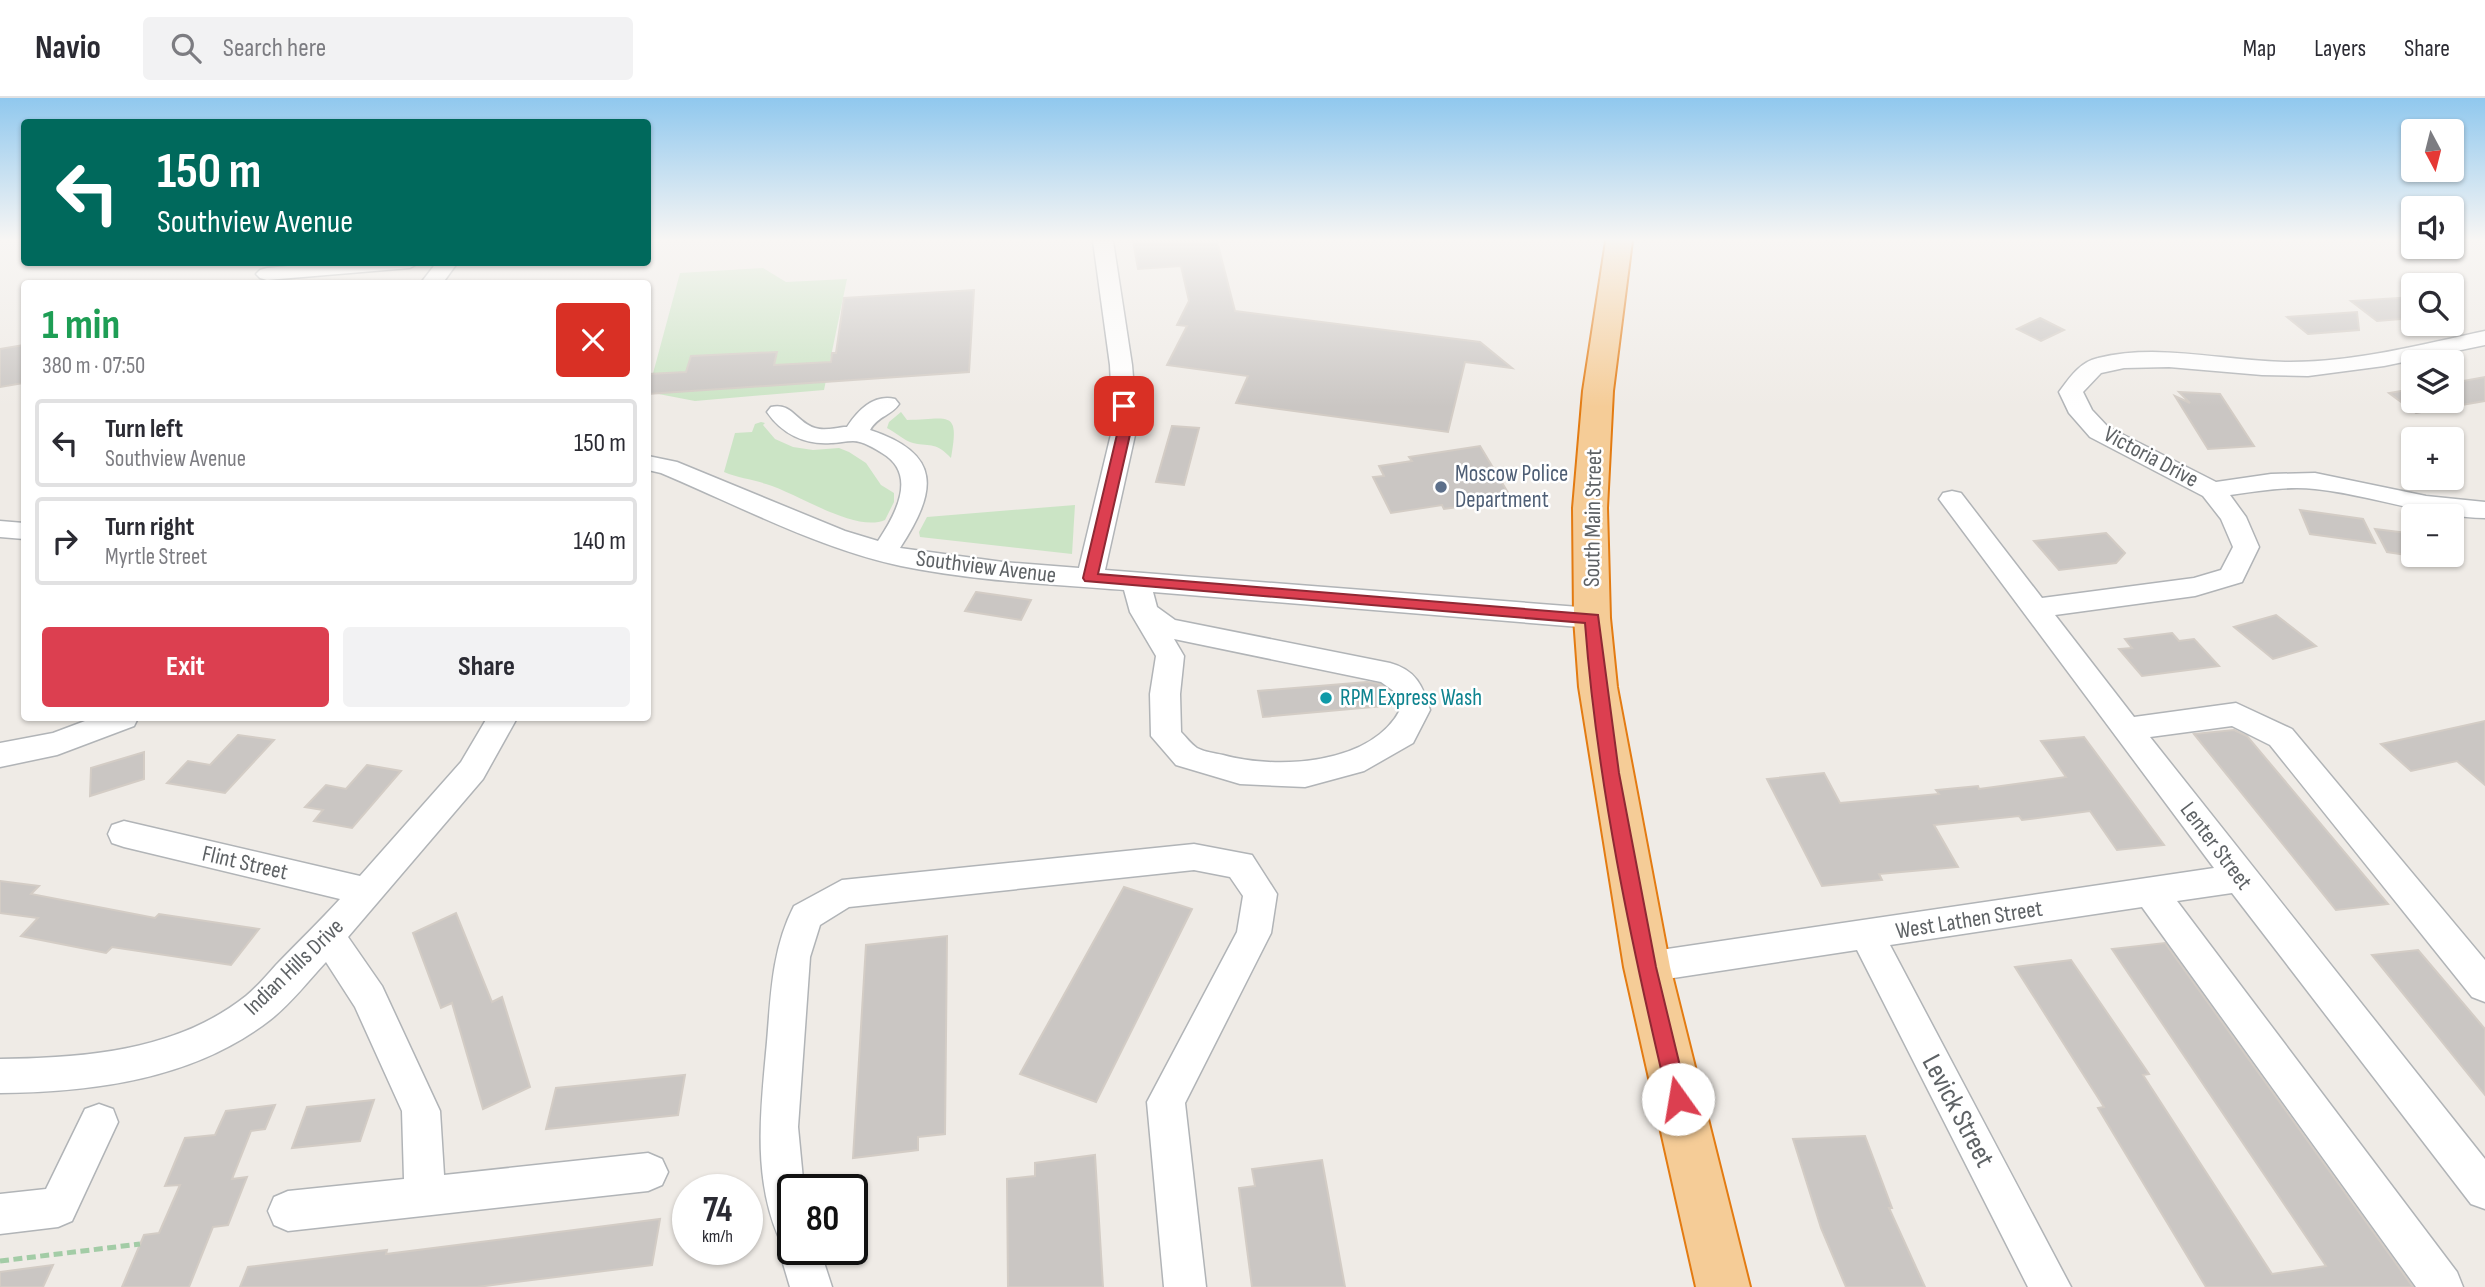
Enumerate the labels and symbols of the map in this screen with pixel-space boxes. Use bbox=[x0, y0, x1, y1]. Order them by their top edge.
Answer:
north arrow bbox=[2401, 119, 2464, 182]
pin bbox=[1094, 376, 1154, 436]
street label: Victoria Drive bbox=[2099, 420, 2203, 494]
street label: South Main Street bbox=[1578, 449, 1608, 587]
place label: Moscow Police Department bbox=[1455, 460, 1568, 514]
marker: Moscow Police Department bbox=[1433, 479, 1449, 495]
street label: Southview Avenue bbox=[914, 545, 1058, 589]
place label: RPM Express Wash bbox=[1340, 684, 1482, 712]
marker: RPM Express Wash bbox=[1318, 690, 1334, 706]
street label: Lenter Street bbox=[2174, 797, 2258, 895]
street label: Flint Street bbox=[199, 840, 291, 886]
street label: West Lathen Street bbox=[1894, 895, 2044, 945]
street label: Indian Hills Drive bbox=[238, 913, 350, 1021]
street label: Levick Street bbox=[1915, 1049, 2001, 1173]
position arrow bbox=[1641, 1062, 1715, 1136]
speed limit sign: 80 bbox=[777, 1174, 868, 1265]

